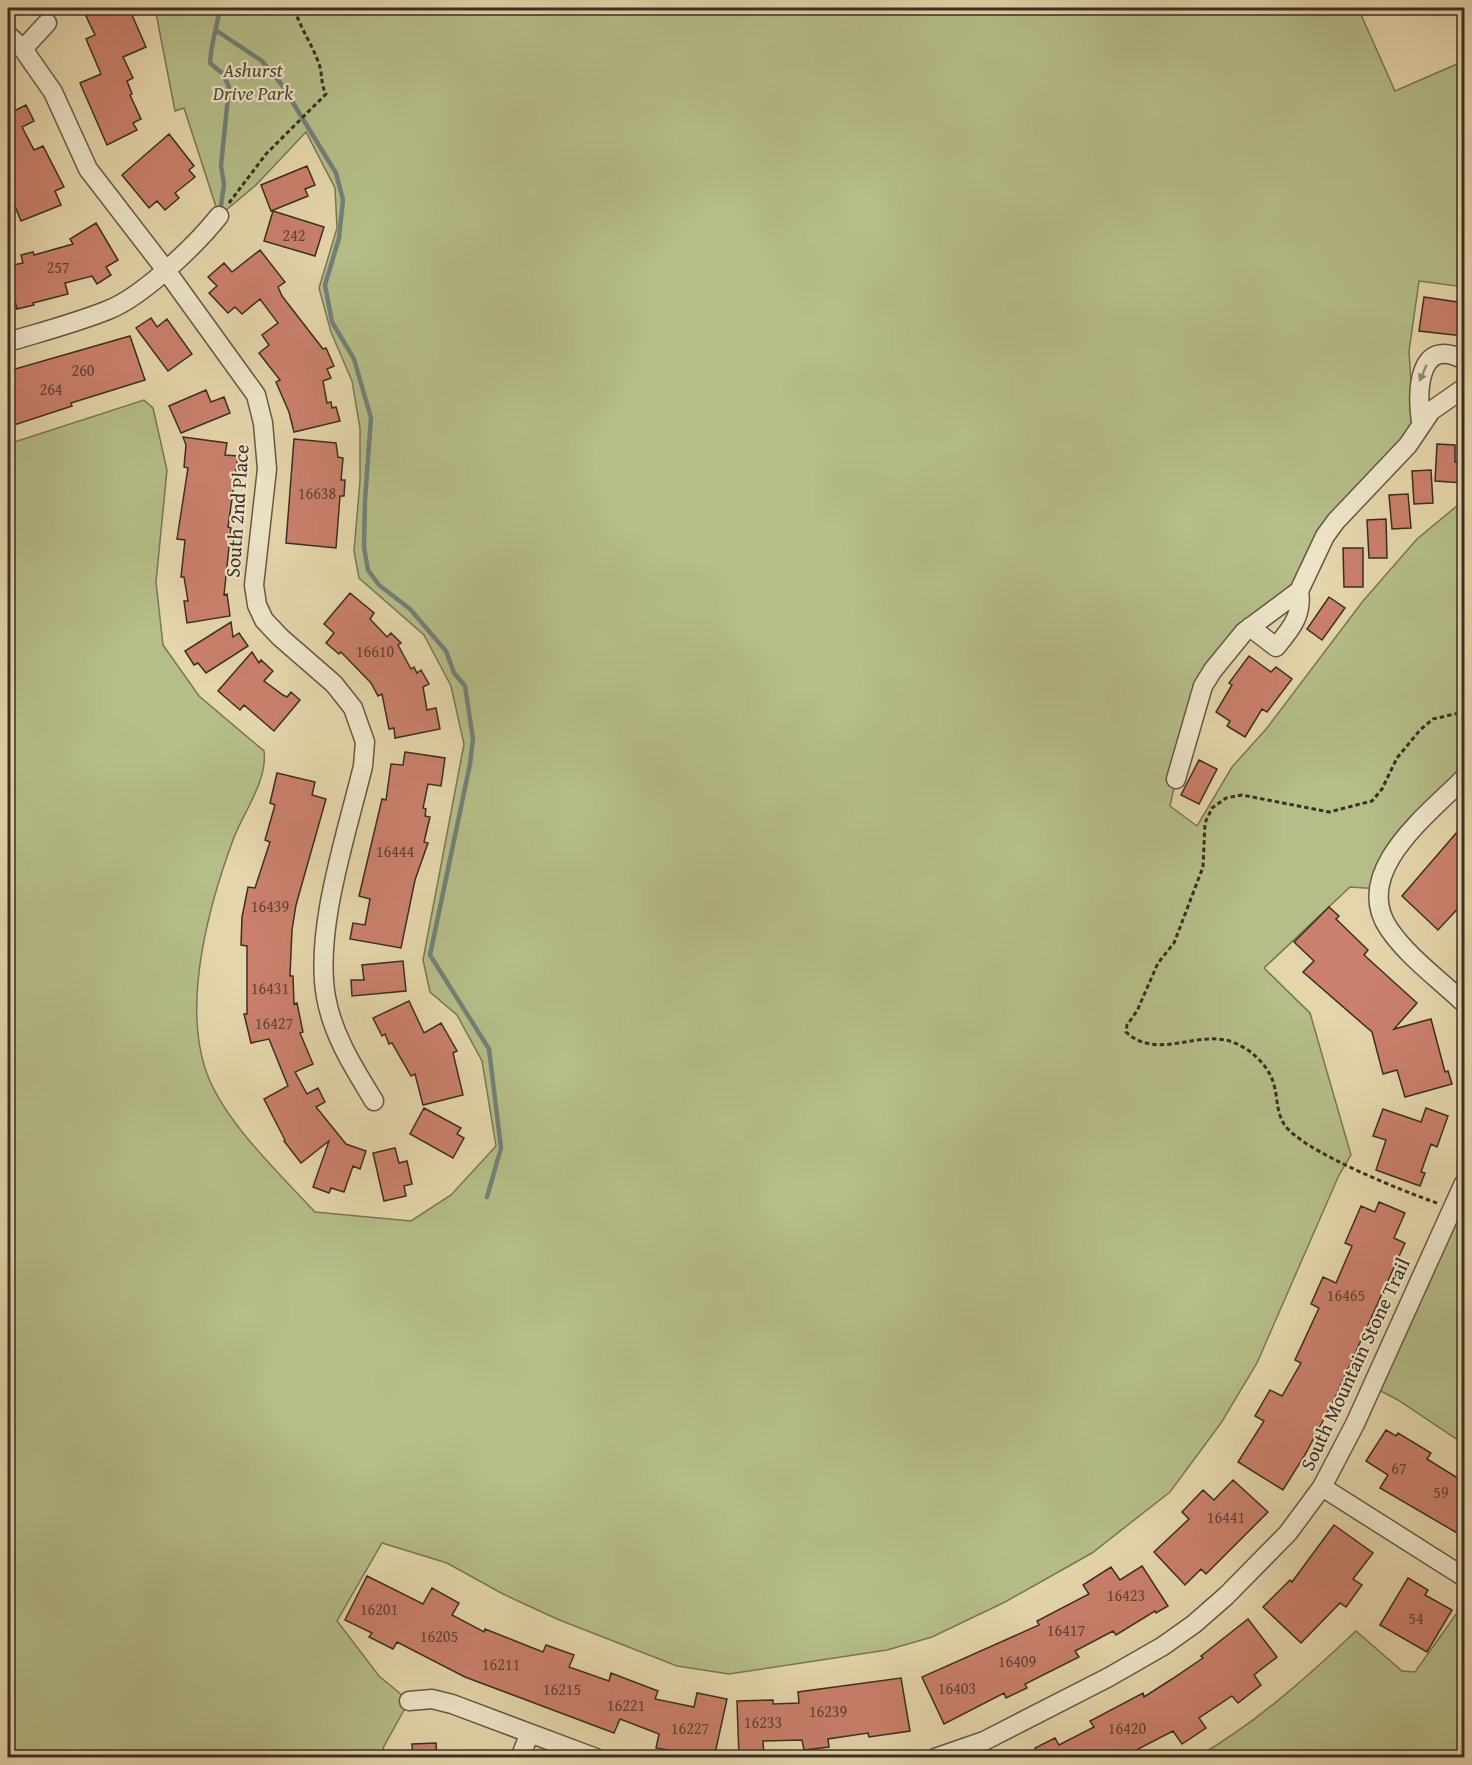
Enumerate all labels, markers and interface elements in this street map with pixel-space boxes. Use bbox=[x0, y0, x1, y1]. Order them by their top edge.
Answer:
park label: Ashurst Drive Park bbox=[212, 55, 294, 107]
house number: 242 bbox=[282, 223, 306, 247]
house number: 257 bbox=[46, 255, 70, 279]
house number: 260 bbox=[71, 358, 95, 382]
one-way arrow bbox=[1419, 364, 1429, 382]
house number: 264 bbox=[39, 377, 63, 401]
street label: South 2nd Place bbox=[217, 443, 256, 579]
house number: 16638 bbox=[298, 481, 337, 505]
house number: 16610 bbox=[356, 639, 395, 663]
house number: 16444 bbox=[376, 839, 415, 863]
house number: 16439 bbox=[251, 894, 290, 918]
house number: 16431 bbox=[251, 976, 289, 1000]
house number: 16427 bbox=[255, 1011, 294, 1035]
street label: South Mountain Stone Trail bbox=[1292, 1252, 1417, 1475]
house number: 16465 bbox=[1327, 1283, 1365, 1307]
house number: 67 bbox=[1391, 1456, 1407, 1480]
house number: 59 bbox=[1433, 1480, 1449, 1504]
house number: 16441 bbox=[1207, 1505, 1245, 1529]
house number: 16423 bbox=[1107, 1583, 1145, 1607]
house number: 16201 bbox=[360, 1597, 398, 1621]
house number: 54 bbox=[1408, 1606, 1424, 1630]
house number: 16417 bbox=[1047, 1618, 1086, 1642]
house number: 16205 bbox=[420, 1624, 458, 1648]
house number: 16409 bbox=[998, 1649, 1037, 1673]
house number: 16211 bbox=[482, 1652, 520, 1676]
house number: 16403 bbox=[938, 1676, 976, 1700]
house number: 16215 bbox=[543, 1677, 581, 1701]
house number: 16221 bbox=[607, 1693, 645, 1717]
house number: 16239 bbox=[809, 1699, 848, 1723]
house number: 16233 bbox=[744, 1710, 782, 1734]
house number: 16227 bbox=[671, 1716, 710, 1740]
house number: 16420 bbox=[1108, 1716, 1147, 1740]

